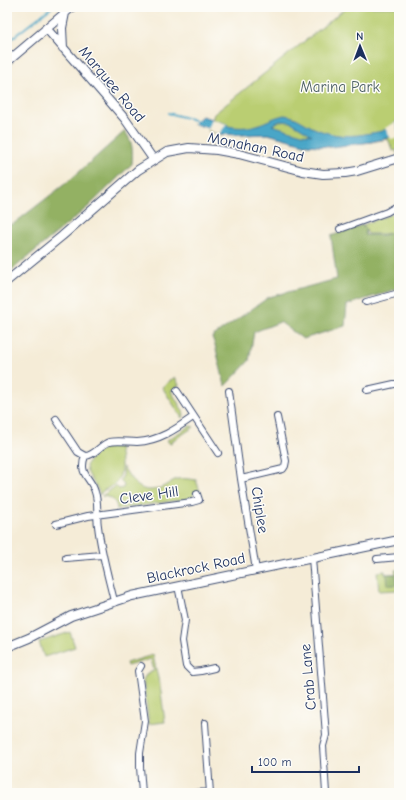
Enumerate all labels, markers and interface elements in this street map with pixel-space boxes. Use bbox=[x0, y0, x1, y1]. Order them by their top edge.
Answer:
north arrow bbox=[340, 26, 380, 66]
text: N bbox=[356, 30, 364, 43]
street label: Marquee Road bbox=[75, 42, 149, 126]
park label: Marina Park bbox=[300, 78, 380, 96]
street label: Monahan Road bbox=[206, 128, 306, 166]
street label: Cleve Hill bbox=[118, 482, 180, 508]
street label: Chiplee bbox=[247, 485, 273, 535]
street label: Blackrock Road bbox=[145, 549, 247, 587]
street label: Crab Lane bbox=[296, 643, 320, 711]
scale bar bbox=[252, 748, 359, 774]
text: 100 m bbox=[258, 755, 291, 769]

